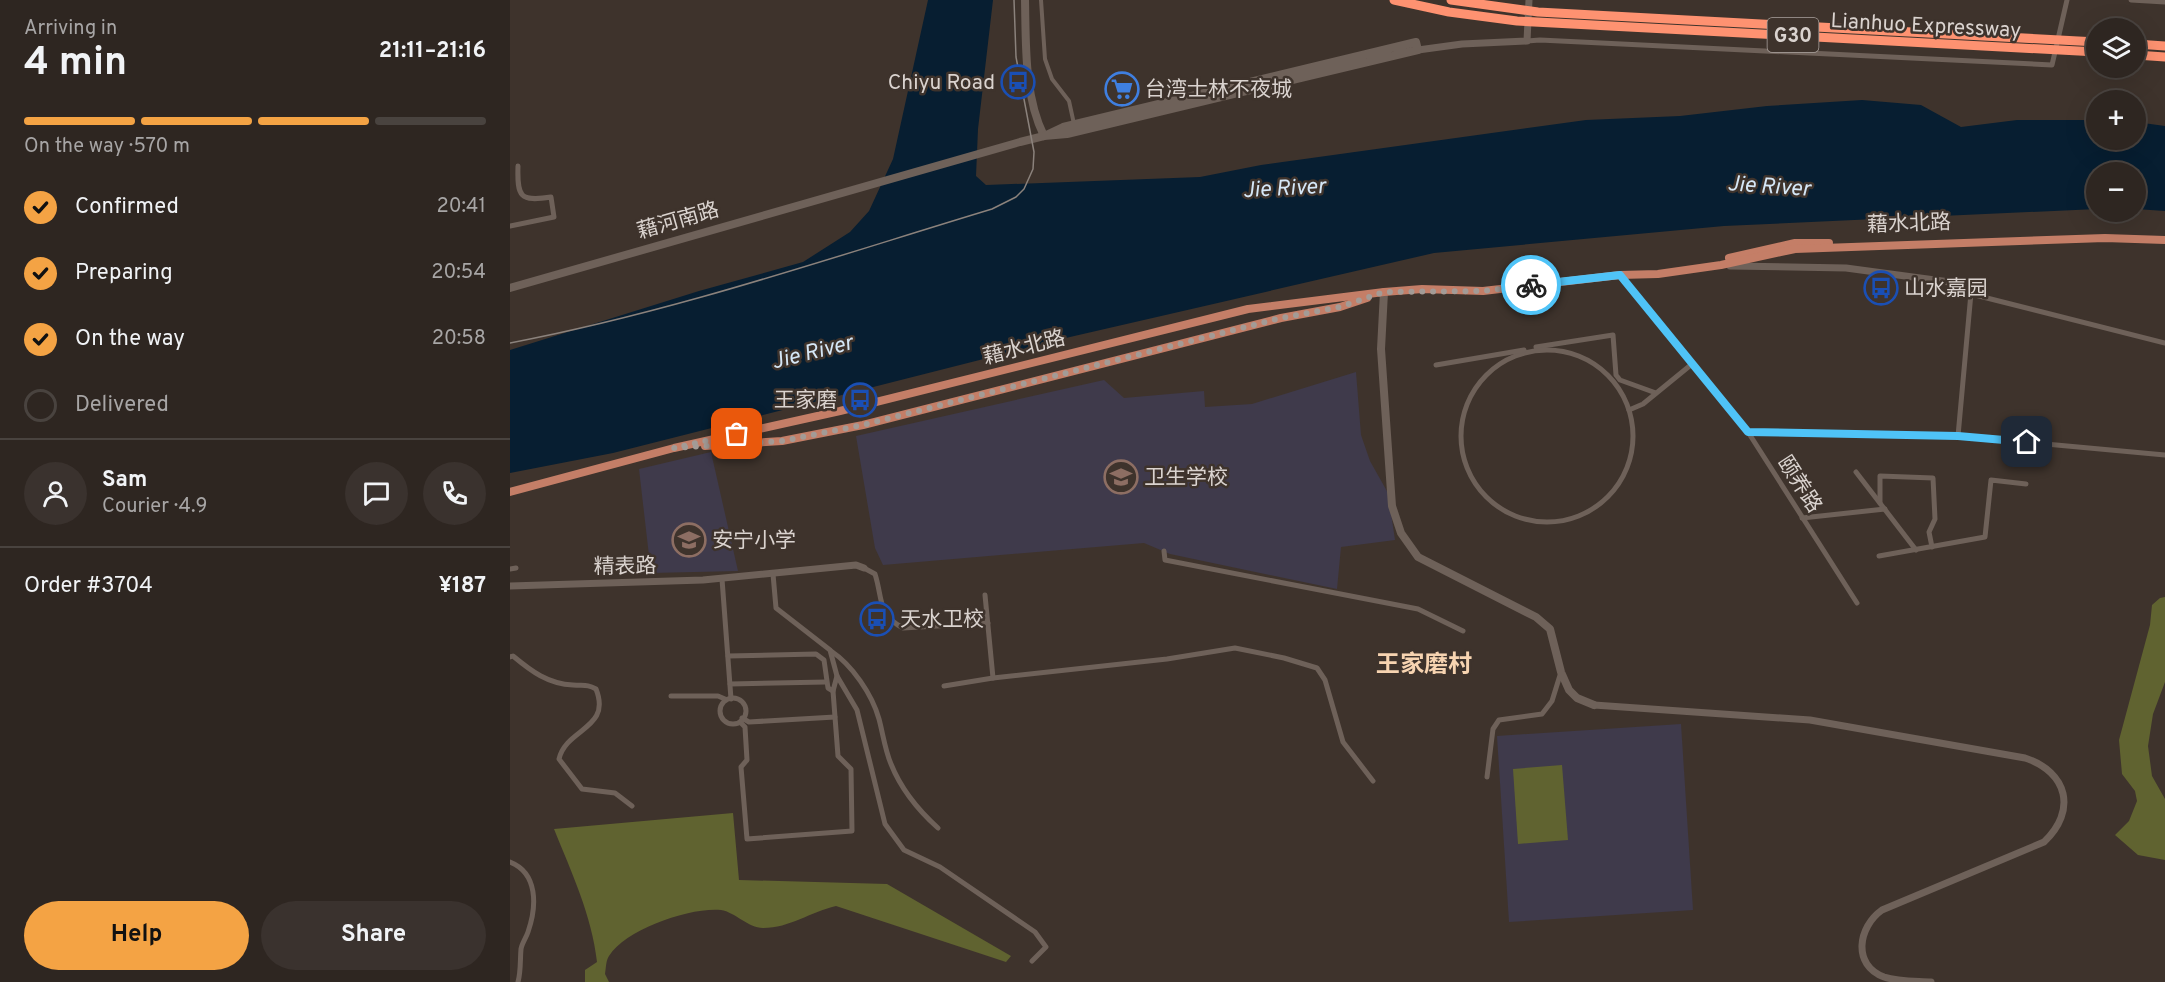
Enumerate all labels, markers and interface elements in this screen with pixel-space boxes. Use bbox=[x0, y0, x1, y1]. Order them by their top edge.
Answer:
street label: Lianhuo Expressway bbox=[1830, 8, 2022, 45]
text: Arriving in bbox=[24, 16, 117, 42]
road number: G30 bbox=[1768, 18, 1818, 52]
map controls bbox=[2086, 18, 2146, 222]
button: layers bbox=[2086, 18, 2146, 78]
text: 21:11–21:16 bbox=[379, 38, 486, 65]
text: 4 min bbox=[24, 40, 127, 89]
bus stop icon: Chiyu Road bbox=[1000, 64, 1036, 100]
place label: Chiyu Road bbox=[888, 70, 995, 97]
supermarket icon: 台湾士林不夜城 bbox=[1104, 71, 1140, 107]
place label: 台湾士林不夜城 bbox=[1145, 77, 1292, 104]
button: + bbox=[2086, 90, 2146, 150]
text: On the way · 570 m bbox=[24, 134, 190, 160]
button: − bbox=[2086, 162, 2146, 222]
water label: Jie River bbox=[1726, 171, 1813, 204]
water label: Jie River bbox=[1242, 174, 1328, 205]
icon: check bbox=[24, 191, 57, 224]
text: Confirmed bbox=[75, 194, 179, 221]
text: 20:41 bbox=[437, 194, 486, 220]
street label: 藉河南路 bbox=[634, 197, 723, 246]
street label: 藉水北路 bbox=[1867, 210, 1951, 239]
courier bbox=[1501, 255, 1561, 315]
icon: check bbox=[24, 257, 57, 290]
text: Preparing bbox=[75, 260, 173, 287]
text: 20:54 bbox=[431, 260, 486, 286]
icon: bike bbox=[1515, 269, 1548, 302]
bus stop icon: 山水嘉园 bbox=[1863, 270, 1899, 306]
place label: 山水嘉园 bbox=[1904, 276, 1988, 303]
icon: check bbox=[24, 323, 57, 356]
street label: 藉水北路 bbox=[980, 325, 1068, 372]
text: On the way bbox=[75, 326, 185, 353]
text: 20:58 bbox=[432, 326, 486, 352]
water label: Jie River bbox=[769, 330, 858, 377]
bus stop icon: 王家磨 bbox=[842, 382, 878, 418]
place label: 王家磨 bbox=[774, 388, 837, 415]
text: Delivered bbox=[75, 392, 169, 419]
pin bbox=[711, 408, 762, 459]
pin bbox=[2001, 416, 2052, 467]
icon: bag bbox=[720, 417, 753, 450]
icon: home bbox=[2010, 425, 2043, 458]
street label: 颐养路 bbox=[1770, 451, 1827, 519]
school or university icon: 卫生学校 bbox=[1103, 459, 1139, 495]
button: person bbox=[24, 462, 87, 525]
button: chat bbox=[345, 462, 408, 525]
button: phone bbox=[423, 462, 486, 525]
place label: 卫生学校 bbox=[1144, 465, 1228, 492]
text: Sam bbox=[102, 467, 147, 494]
text: Courier · 4.9 bbox=[102, 494, 207, 520]
school or university icon: 安宁小学 bbox=[671, 522, 707, 558]
place label: 安宁小学 bbox=[712, 528, 796, 555]
street label: 精表路 bbox=[593, 553, 657, 582]
text: Order #3704 bbox=[24, 573, 153, 600]
text: ¥187 bbox=[439, 573, 486, 600]
bus stop icon: 天水卫校 bbox=[859, 601, 895, 637]
place label: 天水卫校 bbox=[900, 607, 984, 634]
district label: 王家磨村 bbox=[1376, 651, 1472, 681]
button: Help bbox=[24, 901, 249, 970]
button: Share bbox=[261, 901, 486, 970]

